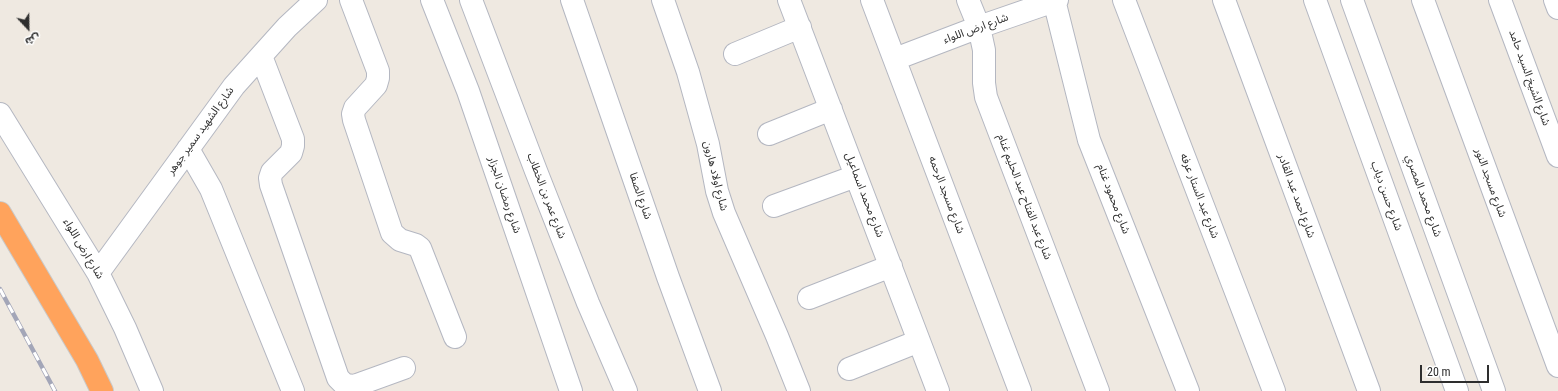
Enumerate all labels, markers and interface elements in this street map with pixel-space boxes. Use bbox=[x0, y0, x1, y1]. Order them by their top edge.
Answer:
north arrow bbox=[8, 8, 48, 48]
street label: شارع ارض اللواء bbox=[942, 11, 1010, 47]
street label: شارع الشيخ السيد حامد bbox=[1505, 28, 1553, 128]
text: ش bbox=[23, 31, 42, 48]
street label: شارع الشهيد سمير جوهر bbox=[165, 85, 237, 177]
street label: شارع عبد الفتاح عبد الحليم غنام bbox=[994, 132, 1054, 262]
street label: شارع اولاد هارون bbox=[700, 140, 730, 212]
street label: شارع مسجد النور bbox=[1471, 146, 1509, 220]
street label: شارع عمر بن الخطاب bbox=[524, 151, 568, 241]
street label: شارع محمد اسماعيل bbox=[842, 151, 886, 239]
street label: شارع عبد الستار عرفه bbox=[1177, 152, 1221, 240]
street label: شارع احمد عبد القادر bbox=[1275, 152, 1317, 240]
street label: شارع محمد المصري bbox=[1402, 153, 1444, 239]
street label: شارع مسجد الرحمه bbox=[925, 154, 967, 236]
street label: شارع رمضان الجزار bbox=[485, 155, 523, 235]
street label: شارع حسن دياب bbox=[1367, 159, 1405, 233]
street label: شارع محمود غنام bbox=[1094, 162, 1132, 236]
street label: شارع الصفا bbox=[626, 171, 654, 221]
street label: شارع ارض اللواء bbox=[60, 216, 106, 282]
scale bar bbox=[1422, 357, 1491, 383]
text: 20 m bbox=[1427, 365, 1451, 379]

